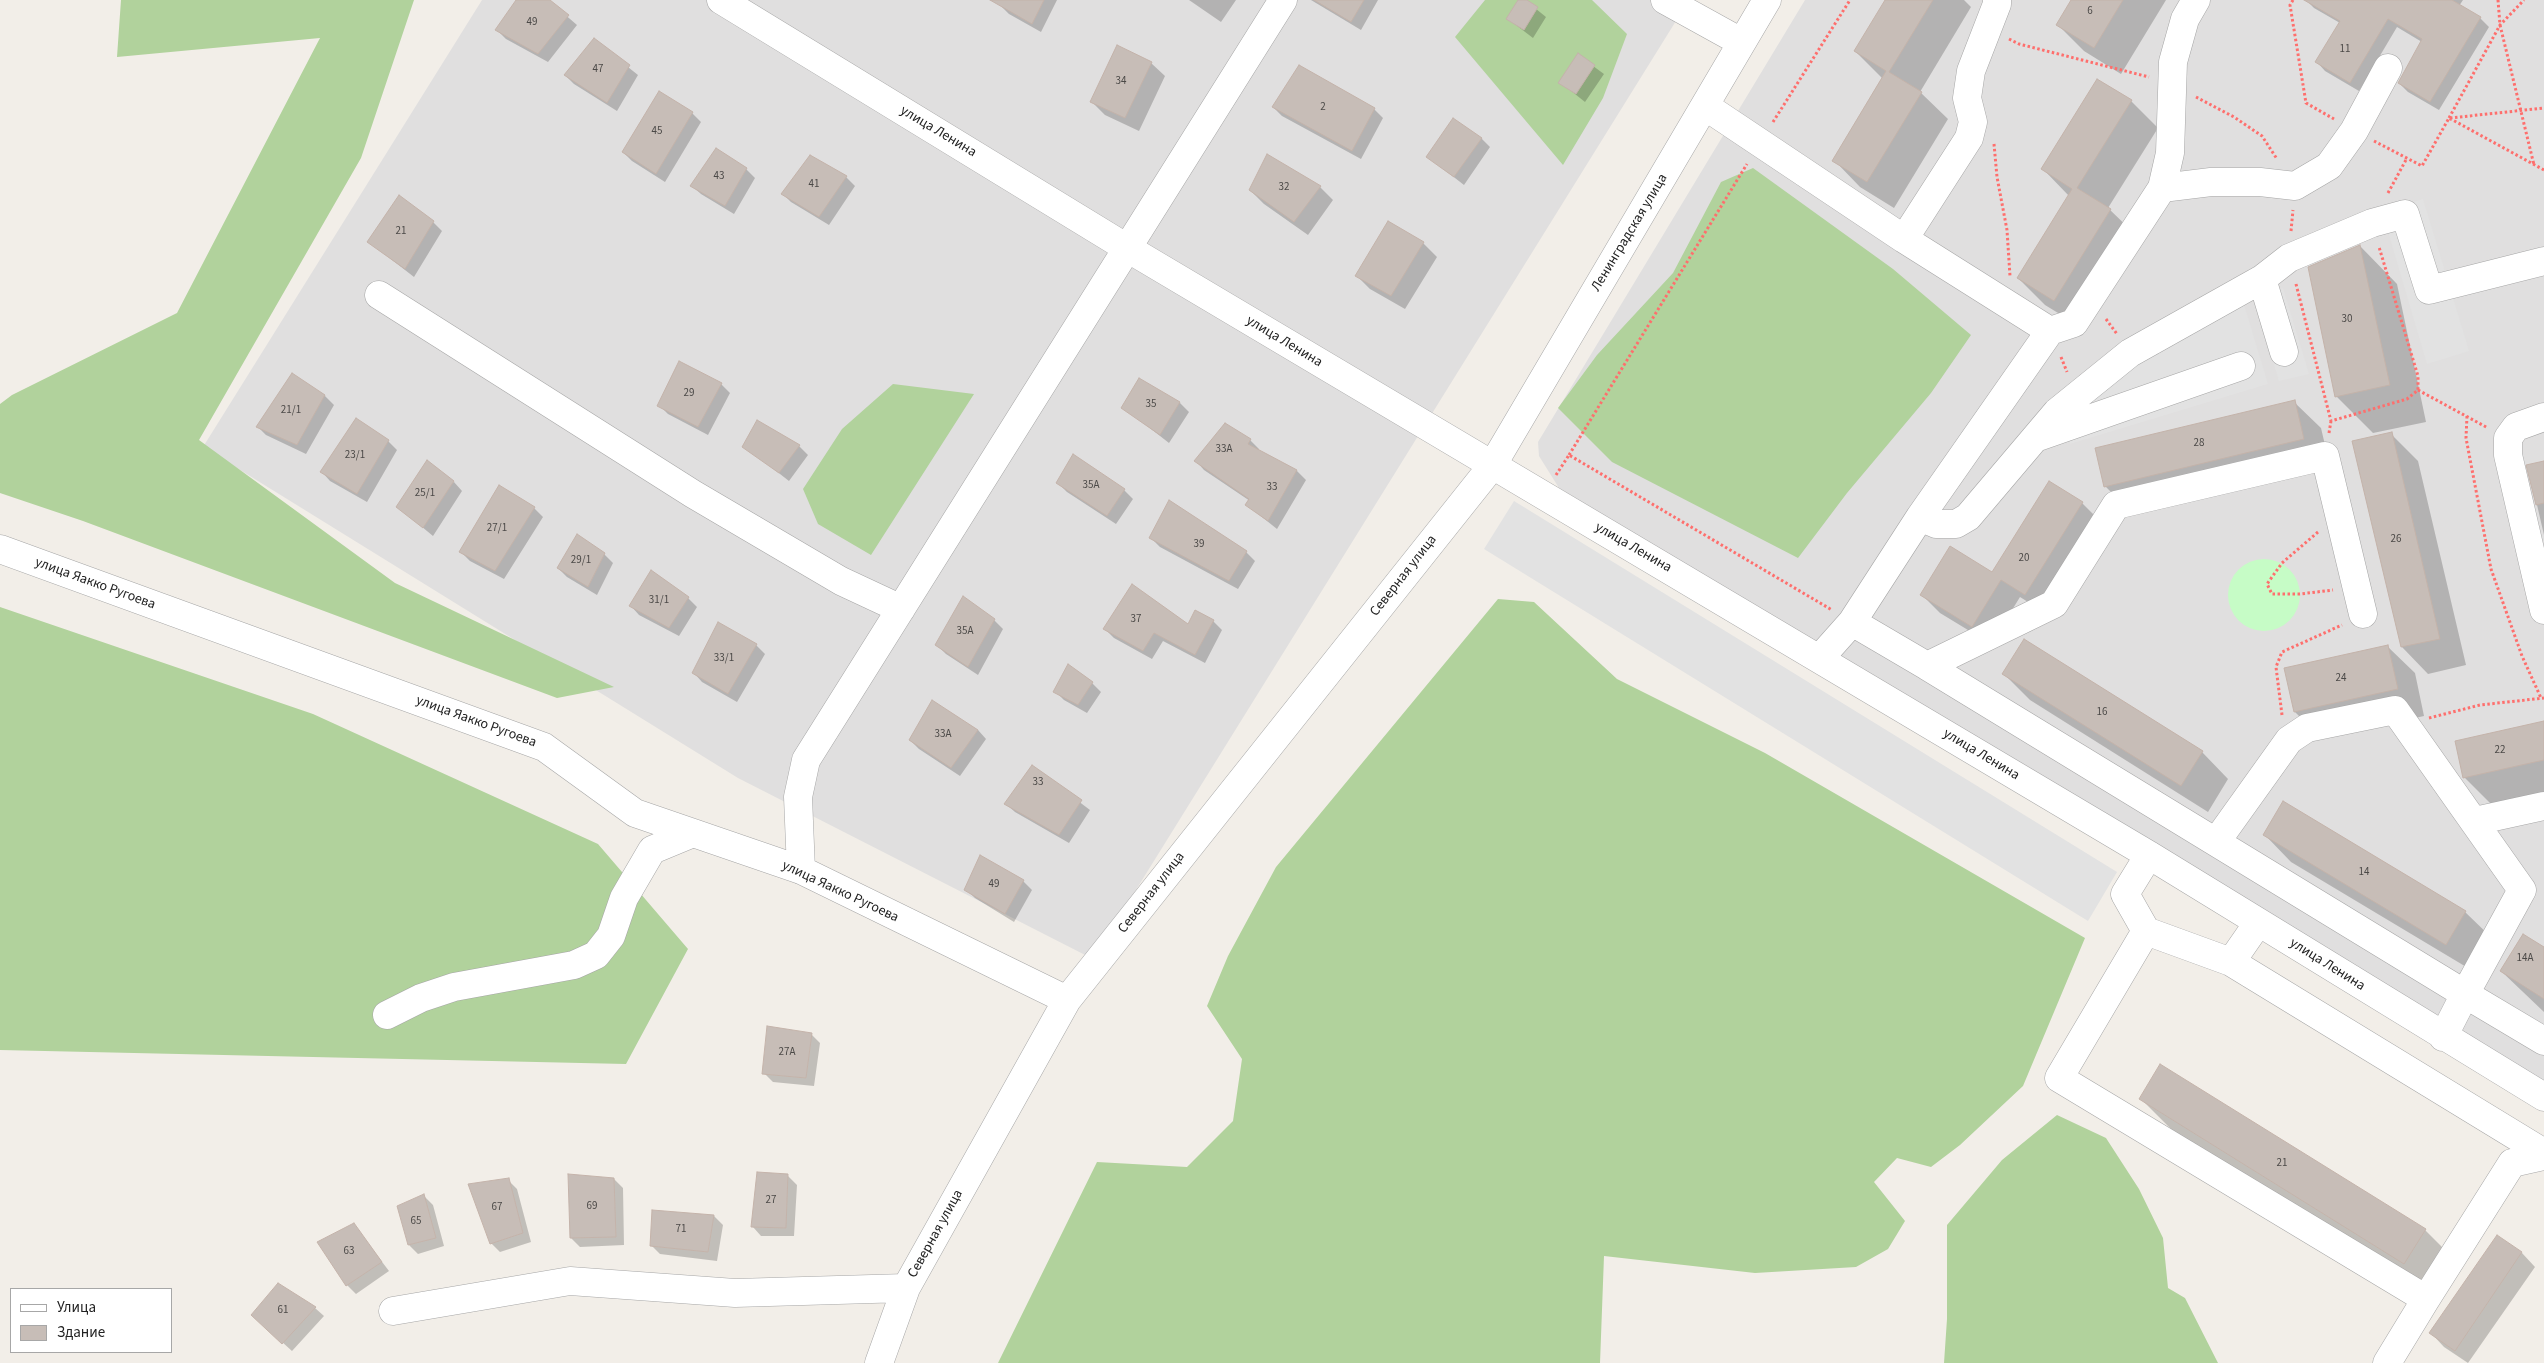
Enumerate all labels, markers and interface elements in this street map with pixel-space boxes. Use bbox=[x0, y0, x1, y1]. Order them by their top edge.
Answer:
house number: 6 bbox=[2087, 5, 2093, 19]
house number: 49 bbox=[527, 16, 537, 30]
house number: 11 bbox=[2340, 43, 2350, 57]
house number: 47 bbox=[593, 63, 603, 77]
house number: 34 bbox=[1116, 75, 1126, 89]
house number: 2 bbox=[1320, 101, 1326, 115]
street label: улица Ленина bbox=[897, 103, 979, 161]
house number: 45 bbox=[652, 125, 662, 139]
house number: 43 bbox=[714, 170, 724, 184]
street label: Ленинградская улица bbox=[1588, 171, 1672, 295]
house number: 41 bbox=[809, 178, 819, 192]
house number: 32 bbox=[1279, 181, 1289, 195]
house number: 21 bbox=[396, 225, 406, 239]
street label: улица Ленина bbox=[1243, 313, 1325, 371]
house number: 30 bbox=[2342, 313, 2352, 327]
house number: 29 bbox=[684, 387, 694, 401]
house number: 35 bbox=[1146, 398, 1156, 412]
house number: 21/1 bbox=[281, 404, 301, 418]
house number: 28 bbox=[2194, 437, 2204, 451]
house number: 33А bbox=[1216, 443, 1232, 457]
house number: 23/1 bbox=[345, 449, 365, 463]
house number: 35А bbox=[1083, 479, 1099, 493]
house number: 33 bbox=[1267, 481, 1277, 495]
house number: 25/1 bbox=[415, 487, 435, 501]
street label: улица Ленина bbox=[1592, 519, 1674, 577]
house number: 27/1 bbox=[487, 522, 507, 536]
street label: Северная улица bbox=[1367, 532, 1441, 620]
house number: 26 bbox=[2391, 533, 2401, 547]
house number: 39 bbox=[1194, 538, 1204, 552]
house number: 20 bbox=[2019, 552, 2029, 566]
street label: улица Яакко Ругоева bbox=[32, 554, 158, 614]
house number: 29/1 bbox=[571, 554, 591, 568]
house number: 31/1 bbox=[649, 594, 669, 608]
house number: 37 bbox=[1131, 613, 1141, 627]
house number: 35А bbox=[957, 625, 973, 639]
house number: 33/1 bbox=[714, 652, 734, 666]
house number: 24 bbox=[2336, 672, 2346, 686]
street label: улица Яакко Ругоева bbox=[413, 692, 539, 752]
house number: 16 bbox=[2097, 706, 2107, 720]
street label: улица Ленина bbox=[1940, 726, 2022, 784]
house number: 33А bbox=[935, 728, 951, 742]
house number: 22 bbox=[2495, 744, 2505, 758]
house number: 33 bbox=[1033, 776, 1043, 790]
street label: Северная улица bbox=[1115, 849, 1189, 937]
street label: улица Яакко Ругоева bbox=[779, 858, 901, 926]
house number: 14 bbox=[2359, 866, 2369, 880]
house number: 49 bbox=[989, 878, 999, 892]
street label: улица Ленина bbox=[2286, 935, 2368, 995]
house number: 14А bbox=[2517, 952, 2533, 966]
house number: 27А bbox=[779, 1046, 795, 1060]
house number: 21 bbox=[2277, 1157, 2287, 1171]
street label: Северная улица bbox=[905, 1187, 967, 1281]
house number: 27 bbox=[766, 1194, 776, 1208]
house number: 69 bbox=[587, 1200, 597, 1214]
house number: 67 bbox=[492, 1201, 502, 1215]
house number: 65 bbox=[411, 1215, 421, 1229]
house number: 71 bbox=[676, 1223, 686, 1237]
house number: 63 bbox=[344, 1245, 354, 1259]
legend bbox=[10, 1288, 172, 1353]
text: Улица bbox=[57, 1297, 96, 1318]
house number: 61 bbox=[278, 1304, 288, 1318]
text: Здание bbox=[57, 1322, 105, 1343]

